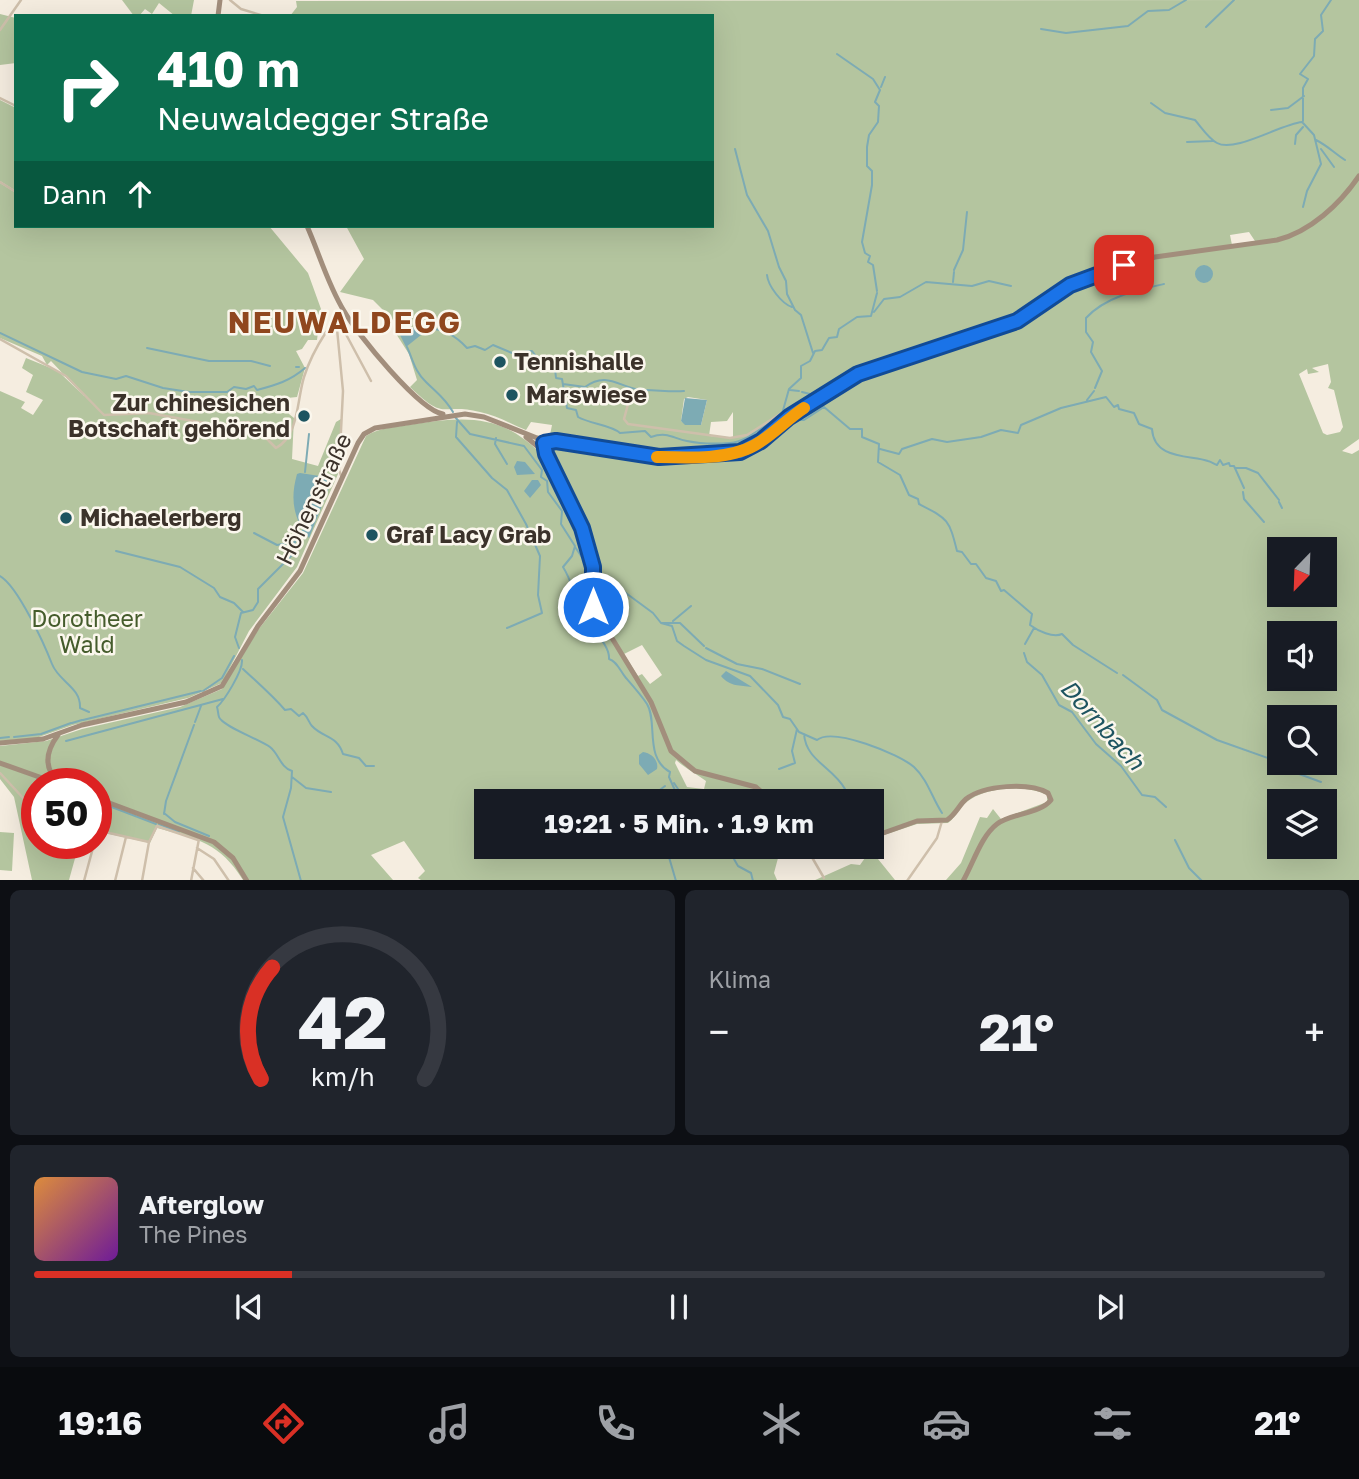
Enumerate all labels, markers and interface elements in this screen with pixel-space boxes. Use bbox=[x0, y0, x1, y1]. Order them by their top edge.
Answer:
text: 410 m bbox=[157, 39, 300, 98]
icon: right bbox=[42, 42, 133, 133]
text: Neuwaldegger Straße bbox=[157, 99, 489, 137]
icon: ahead bbox=[121, 175, 159, 213]
text: Dann bbox=[42, 179, 107, 210]
pin bbox=[1094, 235, 1154, 295]
icon: arrive bbox=[1105, 246, 1143, 284]
district label: NEUWALDEGG bbox=[228, 304, 462, 340]
place label: Tennishalle bbox=[514, 347, 644, 375]
marker: Tennishalle bbox=[492, 354, 508, 370]
place label: Marswiese bbox=[526, 380, 647, 408]
marker: Marswiese bbox=[504, 387, 520, 403]
place label: Zur chinesichen Botschaft gehörend bbox=[68, 388, 290, 442]
marker: Zur chinesichen Botschaft gehörend bbox=[296, 408, 312, 424]
street label: Höhenstraße bbox=[269, 428, 357, 569]
place label: Michaelerberg bbox=[80, 503, 241, 531]
marker: Michaelerberg bbox=[58, 510, 74, 526]
place label: Graf Lacy Grab bbox=[386, 520, 551, 548]
marker: Graf Lacy Grab bbox=[364, 527, 380, 543]
north arrow bbox=[1267, 537, 1337, 607]
map controls bbox=[1267, 537, 1337, 859]
position arrow bbox=[556, 570, 630, 644]
park label: Dorotheer Wald bbox=[31, 604, 143, 658]
button: sound bbox=[1267, 621, 1337, 691]
water label: Dornbach bbox=[1055, 673, 1152, 776]
button: search bbox=[1267, 705, 1337, 775]
speed limit sign: 50 bbox=[21, 768, 112, 859]
button: layers bbox=[1267, 789, 1337, 859]
text: 19:21 · 5 Min. · 1.9 km bbox=[544, 808, 814, 839]
text: Klima bbox=[709, 965, 771, 993]
text: 42 bbox=[297, 978, 387, 1065]
text: 21° bbox=[979, 1000, 1054, 1062]
text: − bbox=[709, 1009, 729, 1054]
text: + bbox=[1304, 1009, 1325, 1054]
text: km/h bbox=[310, 1060, 374, 1091]
text: Afterglow bbox=[139, 1189, 264, 1220]
text: The Pines bbox=[139, 1220, 247, 1248]
icon: previous bbox=[230, 1288, 268, 1326]
icon: pause bbox=[660, 1288, 698, 1326]
icon: next bbox=[1091, 1288, 1129, 1326]
icon: directions bbox=[259, 1399, 308, 1448]
icon: music bbox=[425, 1399, 474, 1448]
icon: phone bbox=[591, 1399, 640, 1448]
icon: climate bbox=[757, 1399, 806, 1448]
icon: car bbox=[922, 1399, 971, 1448]
icon: filters bbox=[1088, 1399, 1137, 1448]
text: 19:16 bbox=[58, 1404, 142, 1442]
text: 21° bbox=[1254, 1404, 1301, 1442]

